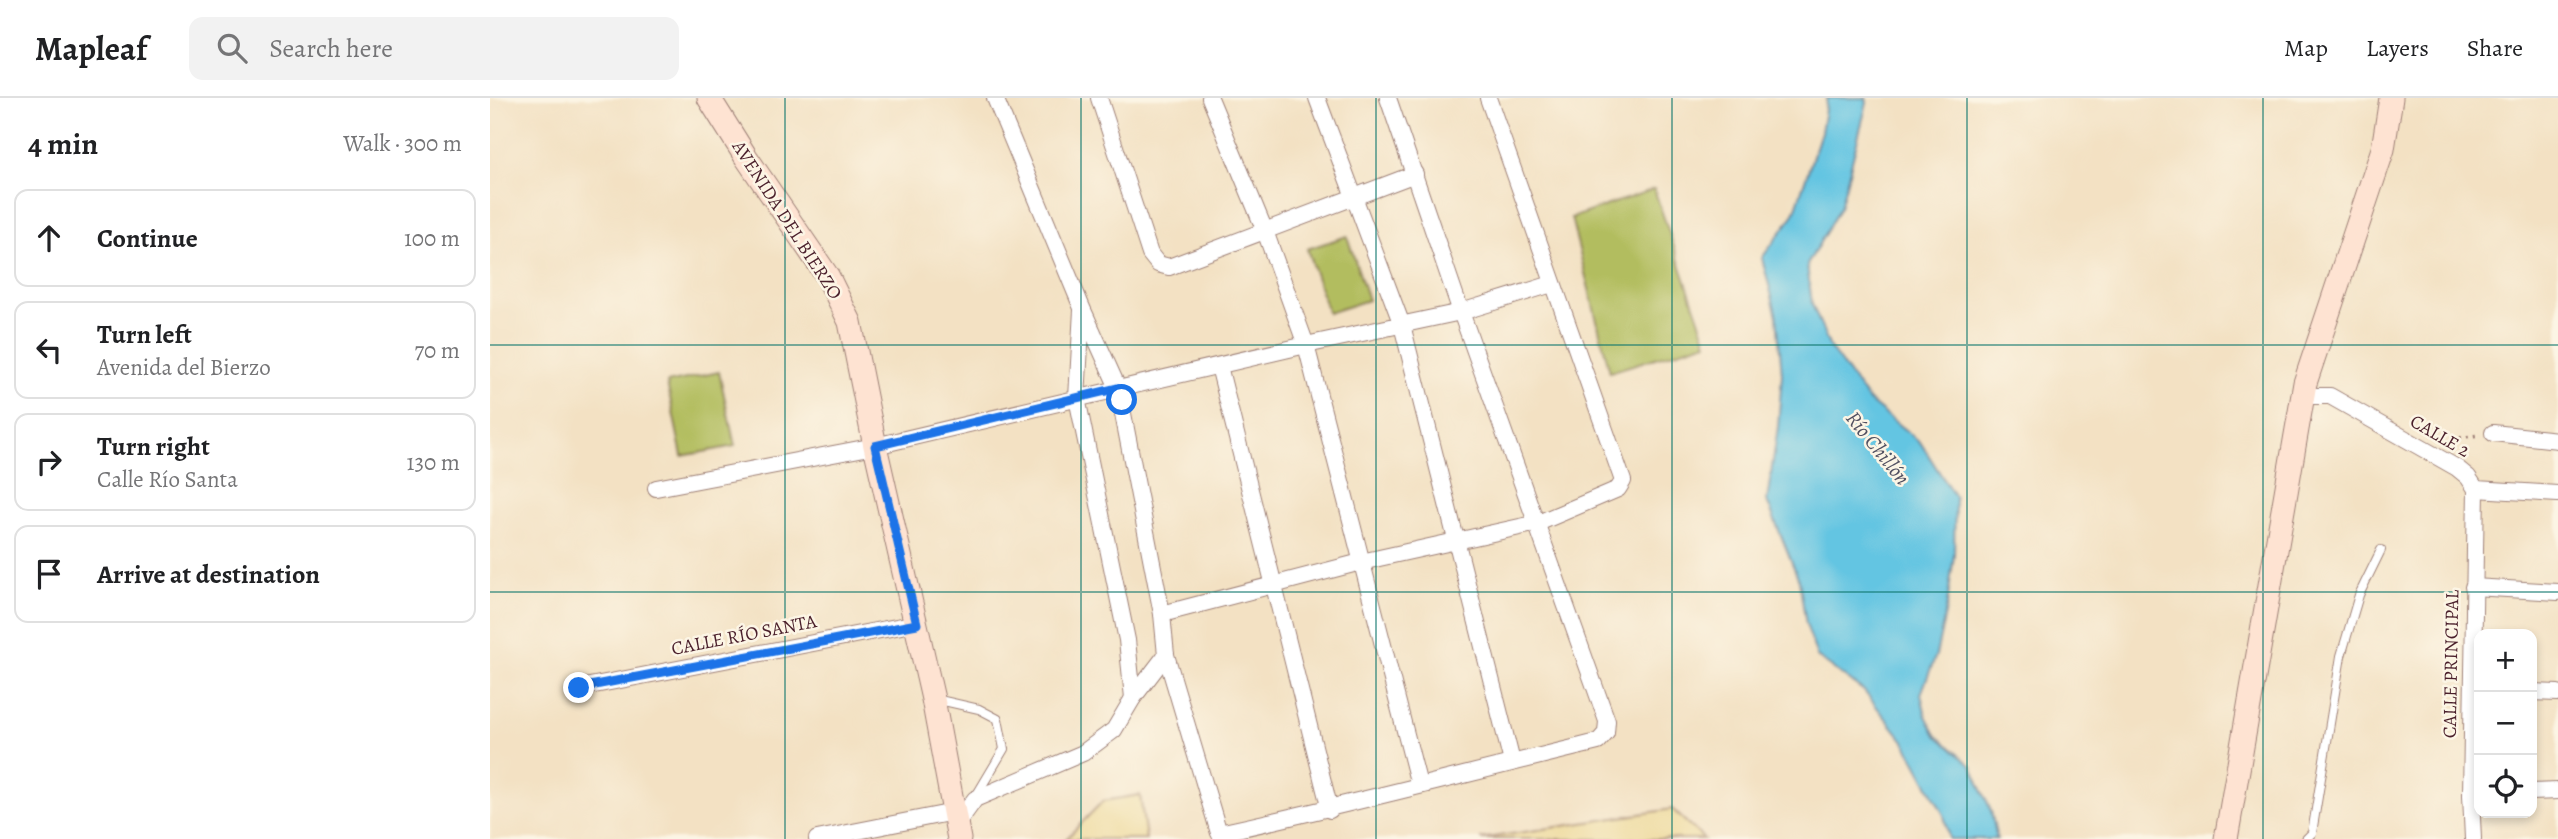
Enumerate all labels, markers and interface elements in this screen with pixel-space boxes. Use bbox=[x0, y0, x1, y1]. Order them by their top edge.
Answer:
search box bbox=[189, 17, 679, 80]
text: Mapleaf bbox=[35, 26, 147, 71]
icon: search bbox=[213, 29, 251, 67]
text: Search here bbox=[269, 31, 393, 66]
text: Map bbox=[2284, 32, 2328, 64]
text: Layers bbox=[2366, 32, 2429, 64]
text: Share bbox=[2467, 32, 2523, 64]
text: 4 min bbox=[28, 124, 98, 164]
text: Walk · 300 m bbox=[343, 128, 462, 159]
street label: AVENIDA DEL BIERZO bbox=[725, 135, 848, 305]
icon: ahead bbox=[30, 219, 68, 257]
text: Continue bbox=[97, 221, 198, 256]
text: 100 m bbox=[404, 223, 460, 254]
text: Turn left bbox=[97, 317, 192, 352]
icon: left bbox=[30, 331, 68, 369]
text: 70 m bbox=[414, 335, 460, 366]
text: Avenida del Bierzo bbox=[97, 352, 271, 383]
route start bbox=[1106, 384, 1137, 415]
water label: Río Chillón bbox=[1840, 405, 1916, 491]
street label: CALLE 2 bbox=[2405, 408, 2475, 464]
text: Turn right bbox=[97, 429, 210, 464]
icon: right bbox=[30, 443, 68, 481]
text: 130 m bbox=[407, 447, 460, 478]
text: Calle Río Santa bbox=[97, 464, 238, 495]
icon: arrive bbox=[30, 555, 68, 593]
text: Arrive at destination bbox=[97, 557, 320, 592]
street label: CALLE PRINCIPAL bbox=[2437, 589, 2465, 738]
street label: CALLE RÍO SANTA bbox=[669, 608, 820, 662]
map controls bbox=[2474, 629, 2537, 818]
button: + bbox=[2474, 629, 2537, 692]
route end bbox=[563, 672, 594, 703]
button: − bbox=[2474, 692, 2537, 755]
button: locate bbox=[2474, 755, 2537, 818]

